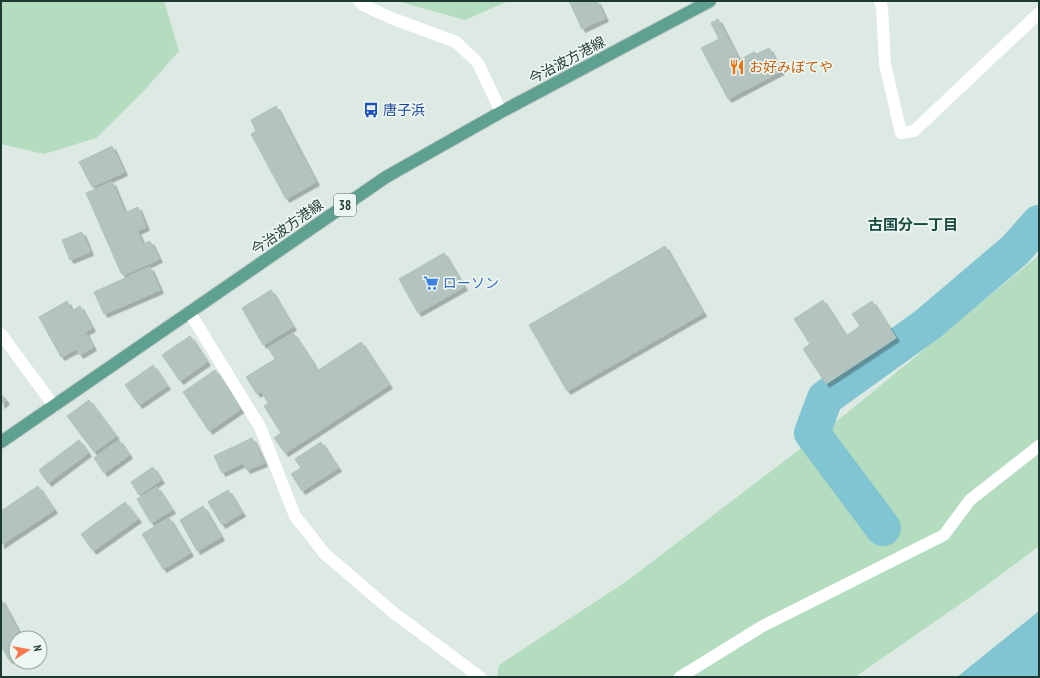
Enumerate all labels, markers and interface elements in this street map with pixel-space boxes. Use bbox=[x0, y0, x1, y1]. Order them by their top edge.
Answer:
street label: 今治波方港線 bbox=[526, 32, 608, 88]
restaurant icon: お好みぼてや bbox=[728, 58, 746, 76]
place label: お好みぼてや bbox=[749, 58, 833, 76]
bus stop icon: 唐子浜 bbox=[362, 101, 380, 119]
place label: 唐子浜 bbox=[383, 101, 425, 119]
road number: 38 bbox=[334, 194, 356, 216]
street label: 今治波方港線 bbox=[247, 196, 327, 258]
district label: 古国分一丁目 bbox=[868, 215, 958, 234]
supermarket icon: ローソン bbox=[422, 274, 440, 292]
place label: ローソン bbox=[443, 274, 499, 292]
north arrow bbox=[8, 630, 48, 670]
text: N bbox=[30, 644, 45, 652]

